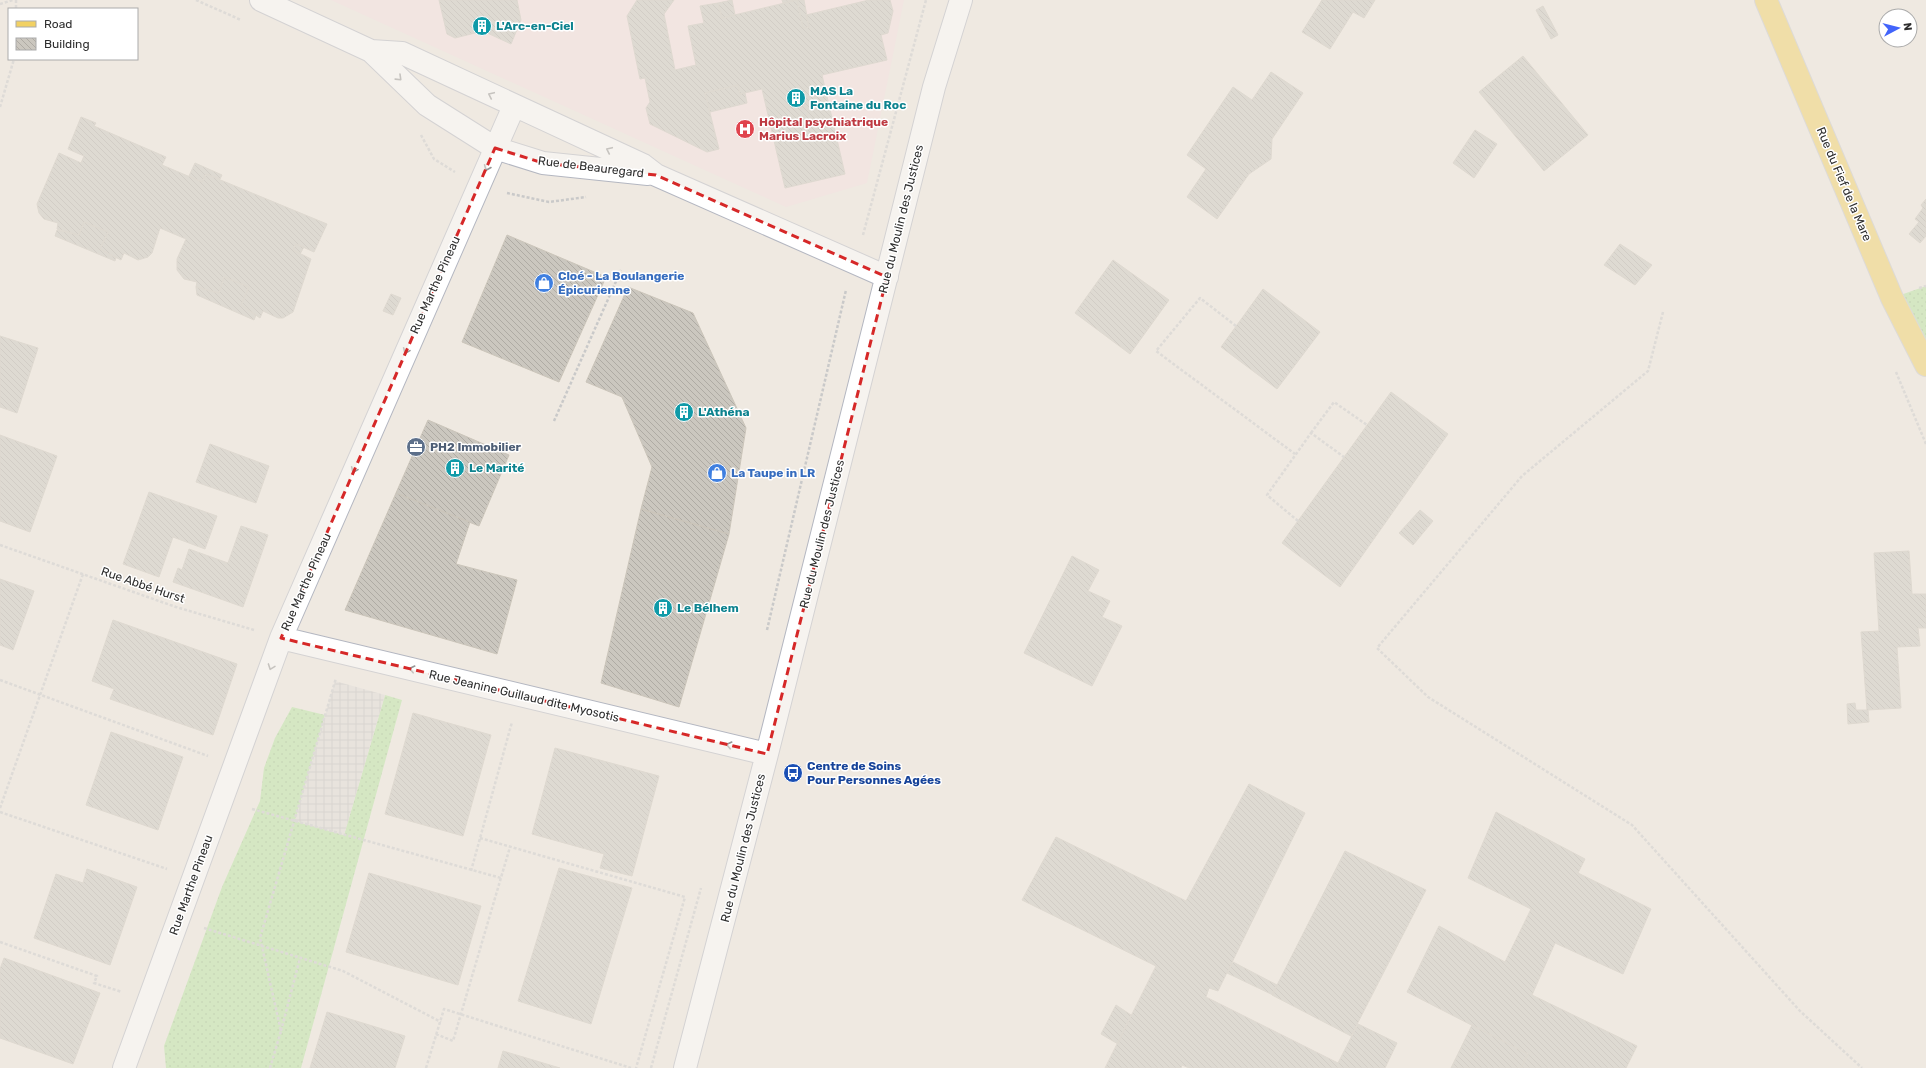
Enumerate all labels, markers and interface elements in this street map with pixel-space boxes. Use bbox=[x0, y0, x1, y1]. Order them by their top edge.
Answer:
legend bbox=[8, 8, 138, 60]
north arrow bbox=[1878, 8, 1918, 48]
building icon: L'Arc-en-Ciel bbox=[471, 15, 493, 37]
text: Road bbox=[44, 17, 72, 31]
place label: L'Arc-en-Ciel bbox=[496, 19, 574, 33]
text: N bbox=[1900, 22, 1914, 32]
text: Building bbox=[44, 37, 90, 51]
one-way arrow bbox=[394, 73, 402, 81]
place label: MAS La Fontaine du Roc bbox=[810, 84, 906, 112]
building icon: MAS La Fontaine du Roc bbox=[785, 87, 807, 109]
one-way arrow bbox=[488, 92, 495, 100]
place label: Hôpital psychiatrique Marius Lacroix bbox=[759, 115, 888, 143]
hospital icon: Hôpital psychiatrique Marius Lacroix bbox=[734, 118, 756, 140]
street label: Rue du Fief de la Mare bbox=[1814, 125, 1874, 243]
street label: Rue du Moulin des Justices bbox=[876, 143, 926, 295]
one-way arrow bbox=[606, 147, 613, 155]
street label: Rue de Beauregard bbox=[537, 154, 645, 180]
one-way arrow bbox=[484, 163, 492, 171]
street label: Rue Marthe Pineau bbox=[407, 234, 463, 336]
place label: Cloé - La Boulangerie Épicurienne bbox=[558, 269, 684, 297]
shop icon: Cloé - La Boulangerie Épicurienne bbox=[533, 272, 555, 294]
one-way arrow bbox=[403, 347, 411, 354]
building icon: L'Athéna bbox=[673, 401, 695, 423]
place label: L'Athéna bbox=[698, 405, 750, 419]
office icon: PH2 Immobilier bbox=[405, 436, 427, 458]
place label: PH2 Immobilier bbox=[430, 440, 522, 454]
building icon: Le Marité bbox=[444, 457, 466, 479]
street label: Rue du Moulin des Justices bbox=[797, 458, 847, 610]
place label: Le Marité bbox=[469, 461, 524, 475]
shop icon: La Taupe in LR bbox=[706, 462, 728, 484]
one-way arrow bbox=[351, 466, 359, 473]
place label: La Taupe in LR bbox=[731, 466, 815, 480]
street label: Rue Marthe Pineau bbox=[278, 531, 334, 633]
street label: Rue Abbé Hurst bbox=[99, 564, 187, 606]
building icon: Le Bélhem bbox=[652, 597, 674, 619]
place label: Le Bélhem bbox=[677, 601, 739, 615]
one-way arrow bbox=[267, 663, 275, 670]
one-way arrow bbox=[409, 666, 415, 674]
street label: Rue Jeanine Guillaud dite Myosotis bbox=[428, 667, 620, 725]
one-way arrow bbox=[726, 741, 732, 749]
place label: Centre de Soins Pour Personnes Agées bbox=[807, 759, 941, 787]
bus stop icon: Centre de Soins Pour Personnes Agées bbox=[782, 762, 804, 784]
street label: Rue du Moulin des Justices bbox=[718, 772, 768, 924]
street label: Rue Marthe Pineau bbox=[166, 833, 216, 937]

